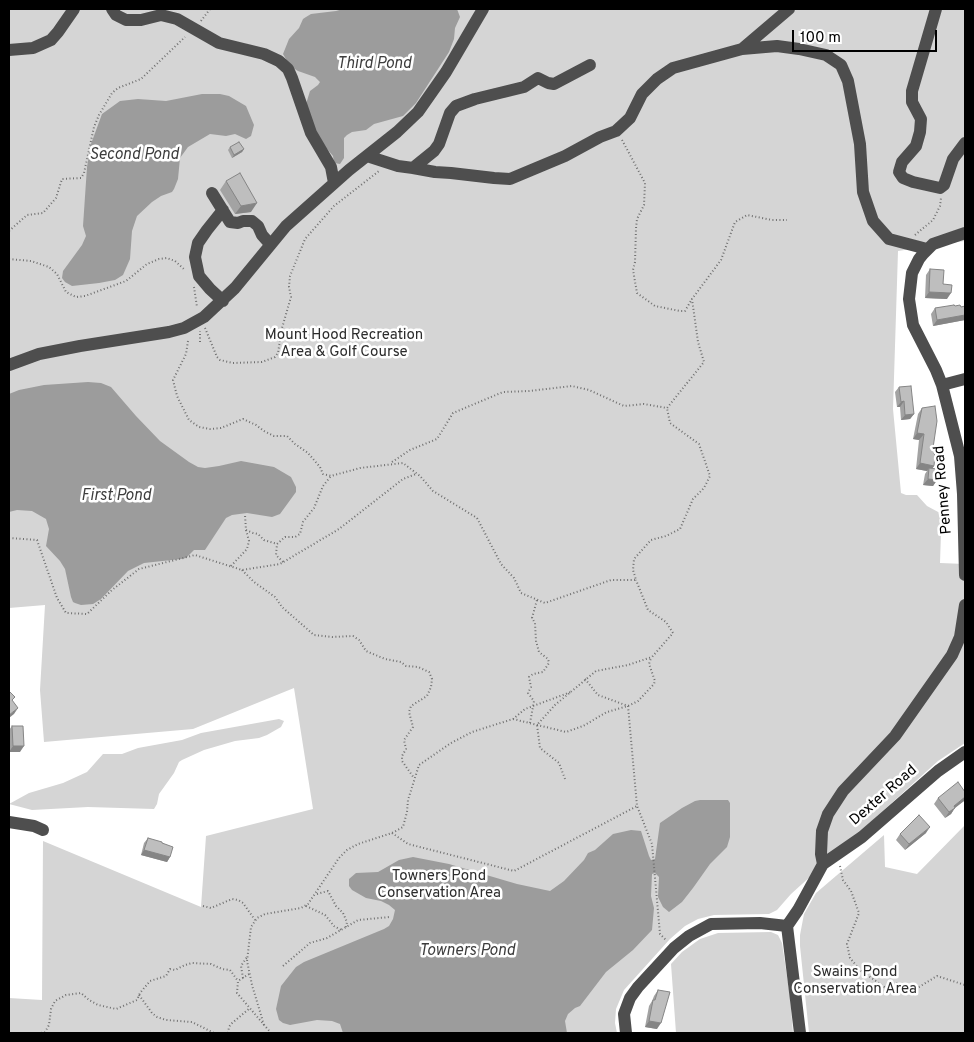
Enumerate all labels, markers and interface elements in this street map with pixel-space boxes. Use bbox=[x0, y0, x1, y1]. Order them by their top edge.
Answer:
scale bar bbox=[794, 20, 939, 52]
text: 100 m bbox=[800, 29, 841, 48]
water label: Third Pond bbox=[337, 55, 411, 75]
water label: Second Pond bbox=[89, 146, 179, 166]
park label: Mount Hood Recreation Area & Golf Course bbox=[265, 327, 423, 362]
street label: Penney Road bbox=[931, 445, 957, 535]
water label: First Pond bbox=[81, 487, 151, 507]
street label: Dexter Road bbox=[847, 762, 921, 830]
park label: Towners Pond Conservation Area bbox=[377, 868, 501, 903]
water label: Towners Pond bbox=[419, 942, 515, 962]
park label: Swains Pond Conservation Area bbox=[793, 964, 917, 999]

